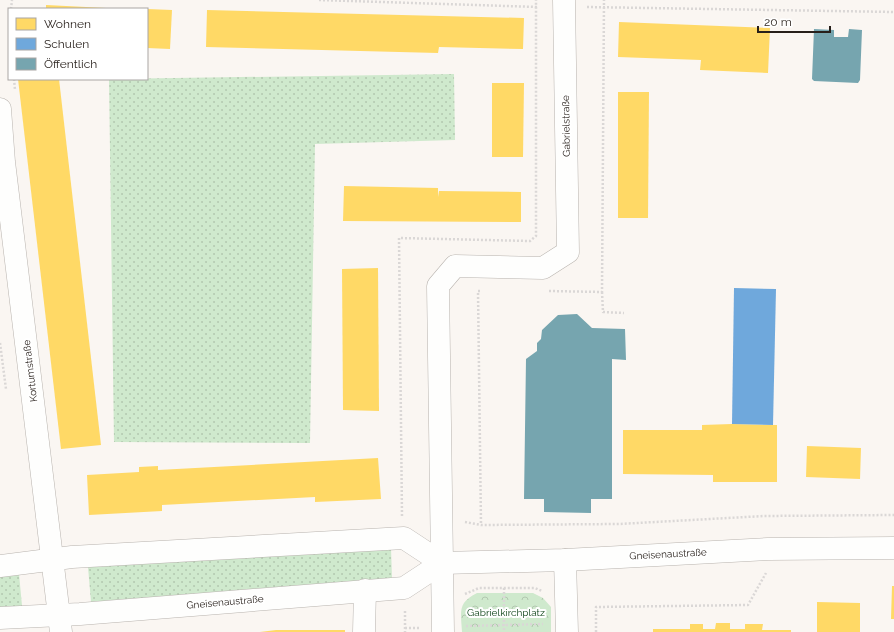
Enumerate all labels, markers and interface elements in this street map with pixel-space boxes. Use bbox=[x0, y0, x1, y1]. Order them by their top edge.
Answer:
legend bbox=[8, 8, 148, 80]
scale bar bbox=[758, 8, 830, 34]
text: 20 m bbox=[764, 15, 792, 29]
text: Wohnen bbox=[44, 17, 91, 31]
text: Schulen bbox=[44, 37, 89, 51]
text: Öffentlich bbox=[44, 57, 97, 71]
street label: Gabrielstraße bbox=[560, 95, 572, 157]
street label: Kortumstraße bbox=[21, 339, 39, 403]
street label: Gneisenaustraße bbox=[629, 546, 707, 562]
street label: Gneisenaustraße bbox=[186, 593, 264, 611]
park label: Gabrielkirchplatz bbox=[467, 607, 545, 618]

